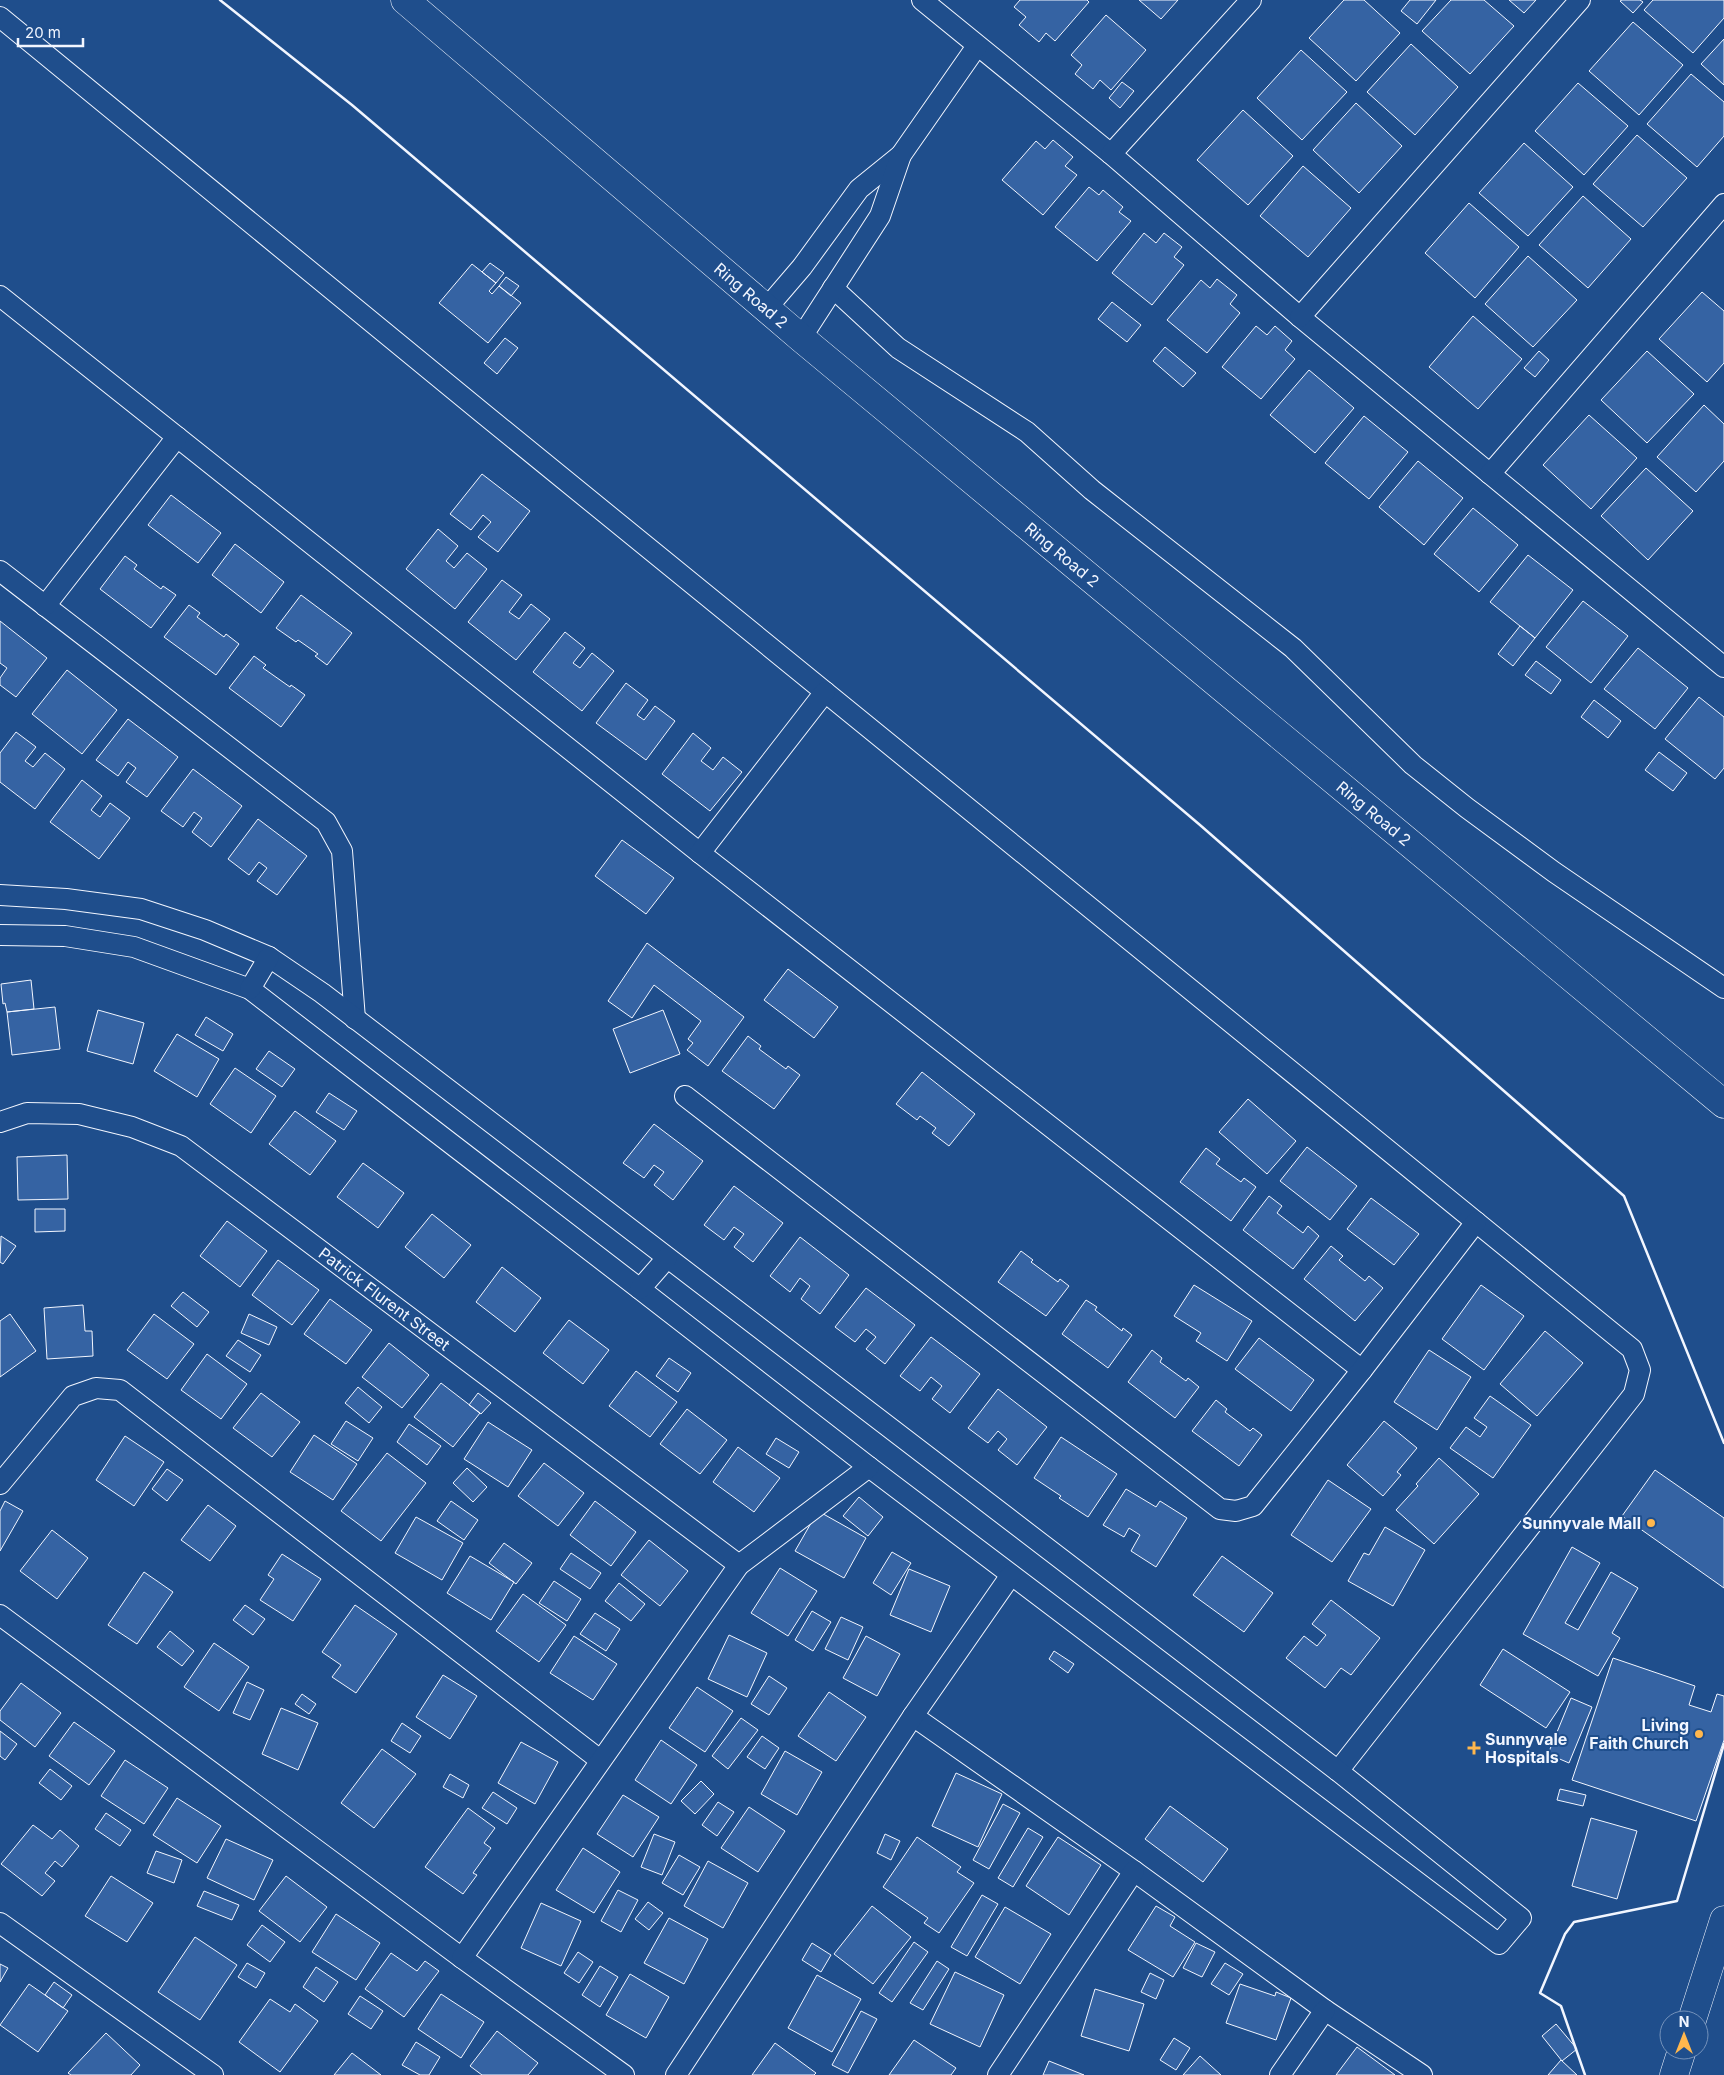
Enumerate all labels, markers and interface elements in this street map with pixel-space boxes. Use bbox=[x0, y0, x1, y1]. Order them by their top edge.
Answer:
scale bar bbox=[18, 15, 82, 47]
text: 20 m bbox=[25, 23, 61, 42]
street label: Ring Road 2 bbox=[710, 258, 792, 332]
street label: Ring Road 2 bbox=[1021, 518, 1103, 591]
street label: Ring Road 2 bbox=[1332, 777, 1415, 850]
street label: Patrick Flurent Street bbox=[315, 1243, 454, 1355]
place label: Sunnyvale Mall bbox=[1522, 1513, 1641, 1533]
marker: Sunnyvale Mall bbox=[1645, 1517, 1657, 1529]
place label: Living Faith Church bbox=[1589, 1715, 1689, 1753]
marker: Living Faith Church bbox=[1693, 1728, 1705, 1740]
place label: Sunnyvale Hospitals bbox=[1485, 1729, 1567, 1767]
marker: Sunnyvale Hospitals bbox=[1467, 1741, 1481, 1755]
north arrow bbox=[1659, 2010, 1709, 2060]
text: N bbox=[1679, 2013, 1689, 2030]

